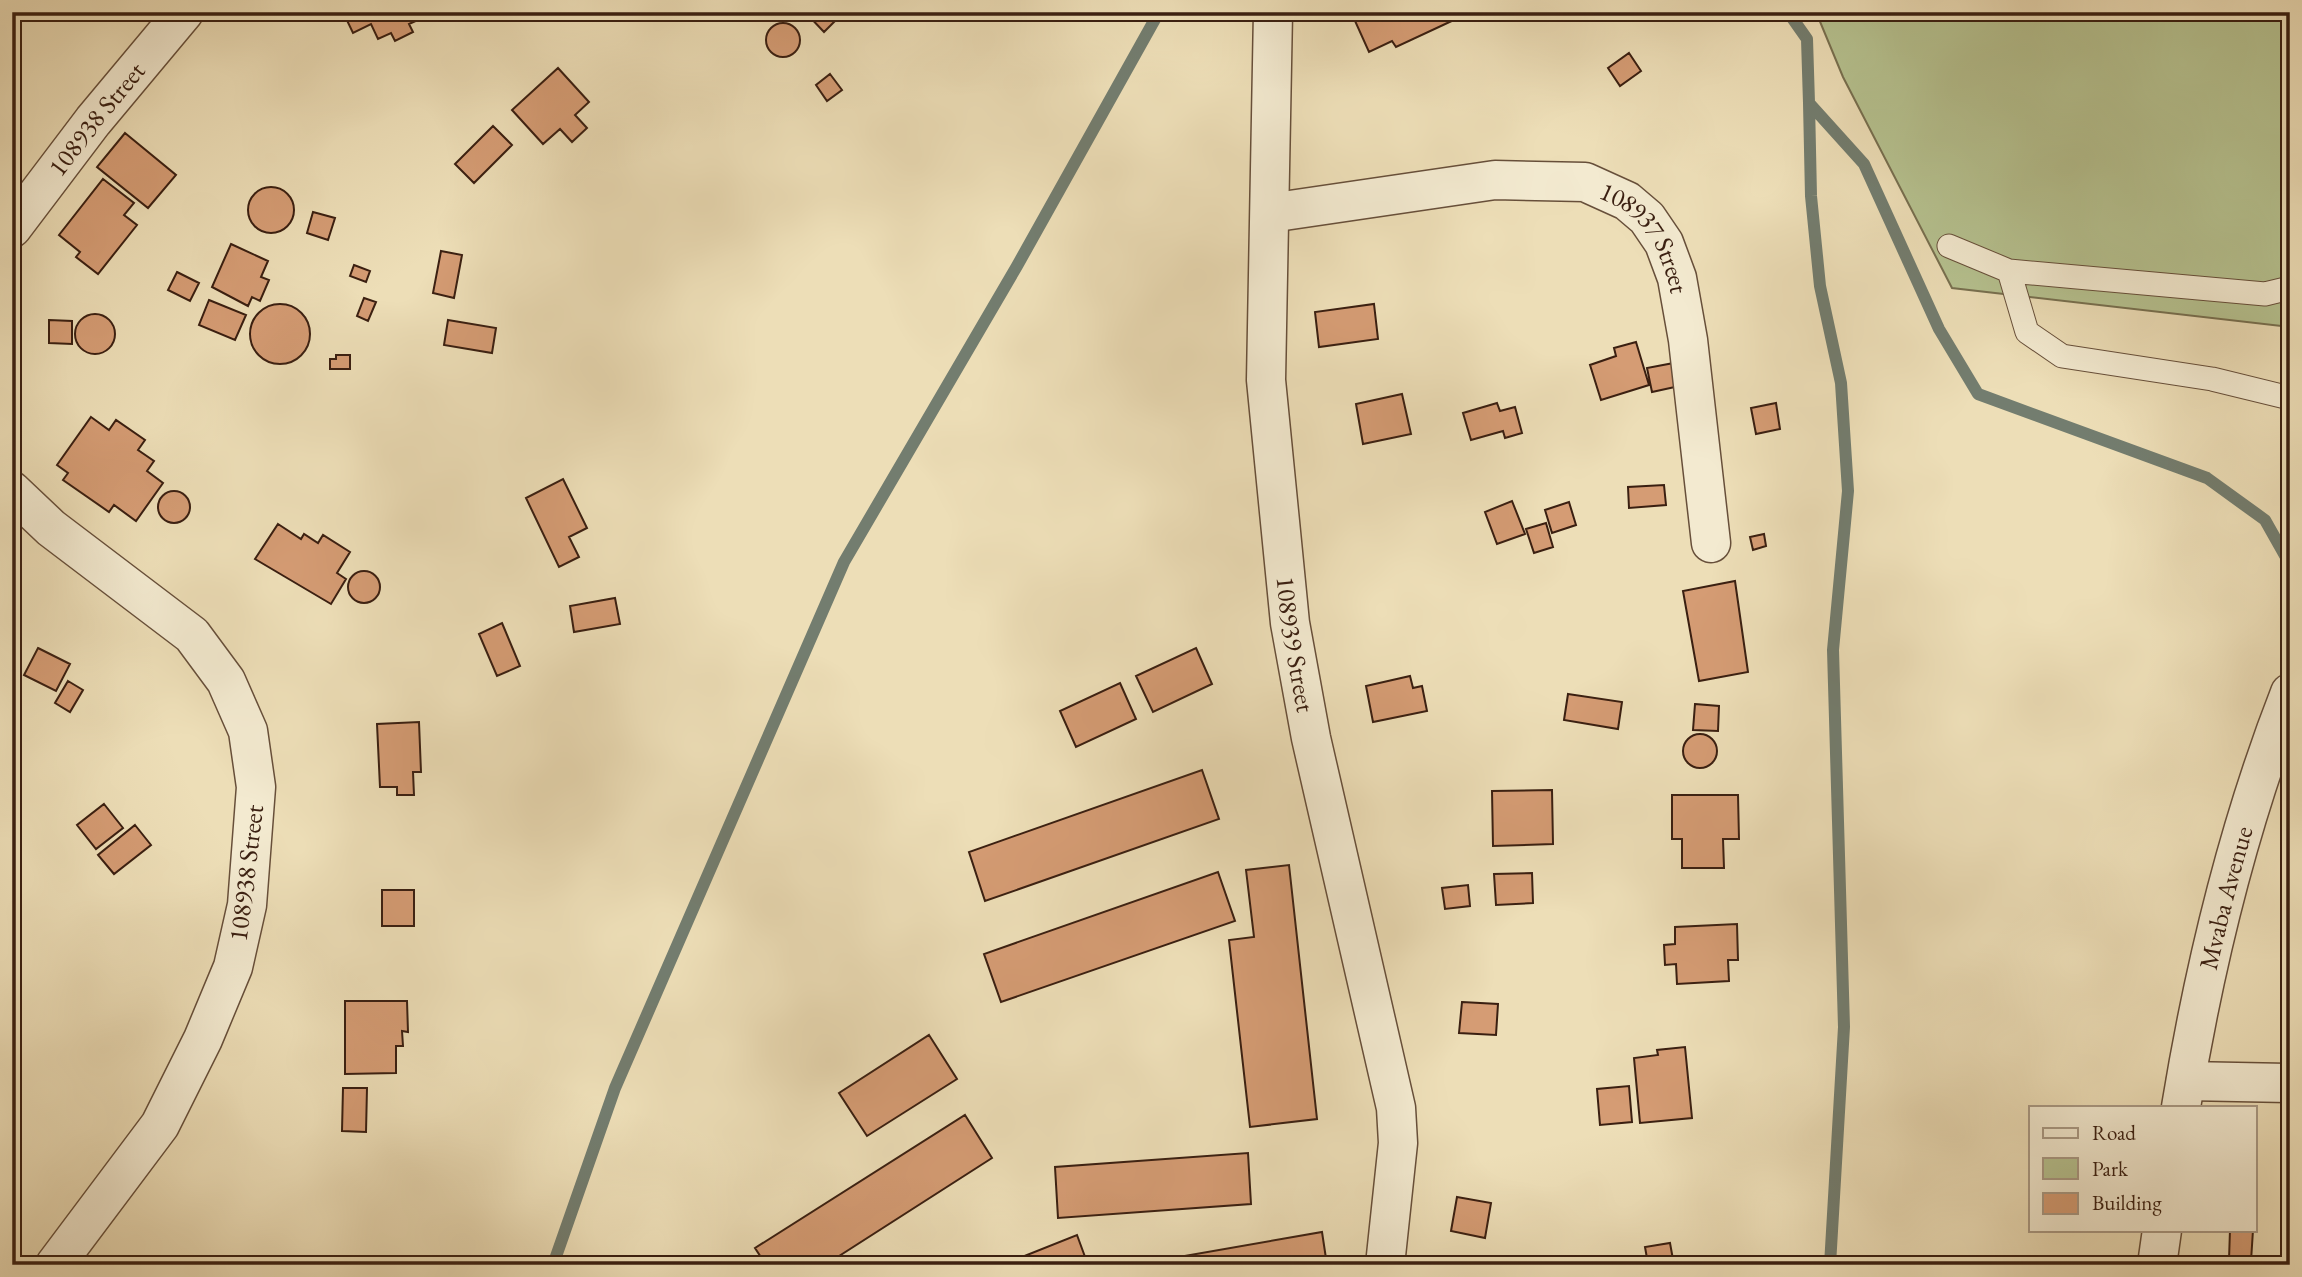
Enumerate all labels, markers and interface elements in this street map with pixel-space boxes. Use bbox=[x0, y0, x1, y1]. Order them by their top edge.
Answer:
street label: 108938 Street bbox=[40, 55, 152, 183]
street label: 108937 Street bbox=[1594, 174, 1696, 296]
street label: 108939 Street bbox=[1268, 575, 1323, 715]
street label: 108938 Street bbox=[221, 803, 271, 943]
street label: Mvaba Avenue bbox=[2191, 822, 2261, 973]
legend bbox=[2029, 1106, 2256, 1232]
text: Road bbox=[2092, 1119, 2136, 1146]
text: Park bbox=[2092, 1155, 2129, 1182]
text: Building bbox=[2092, 1189, 2162, 1216]

